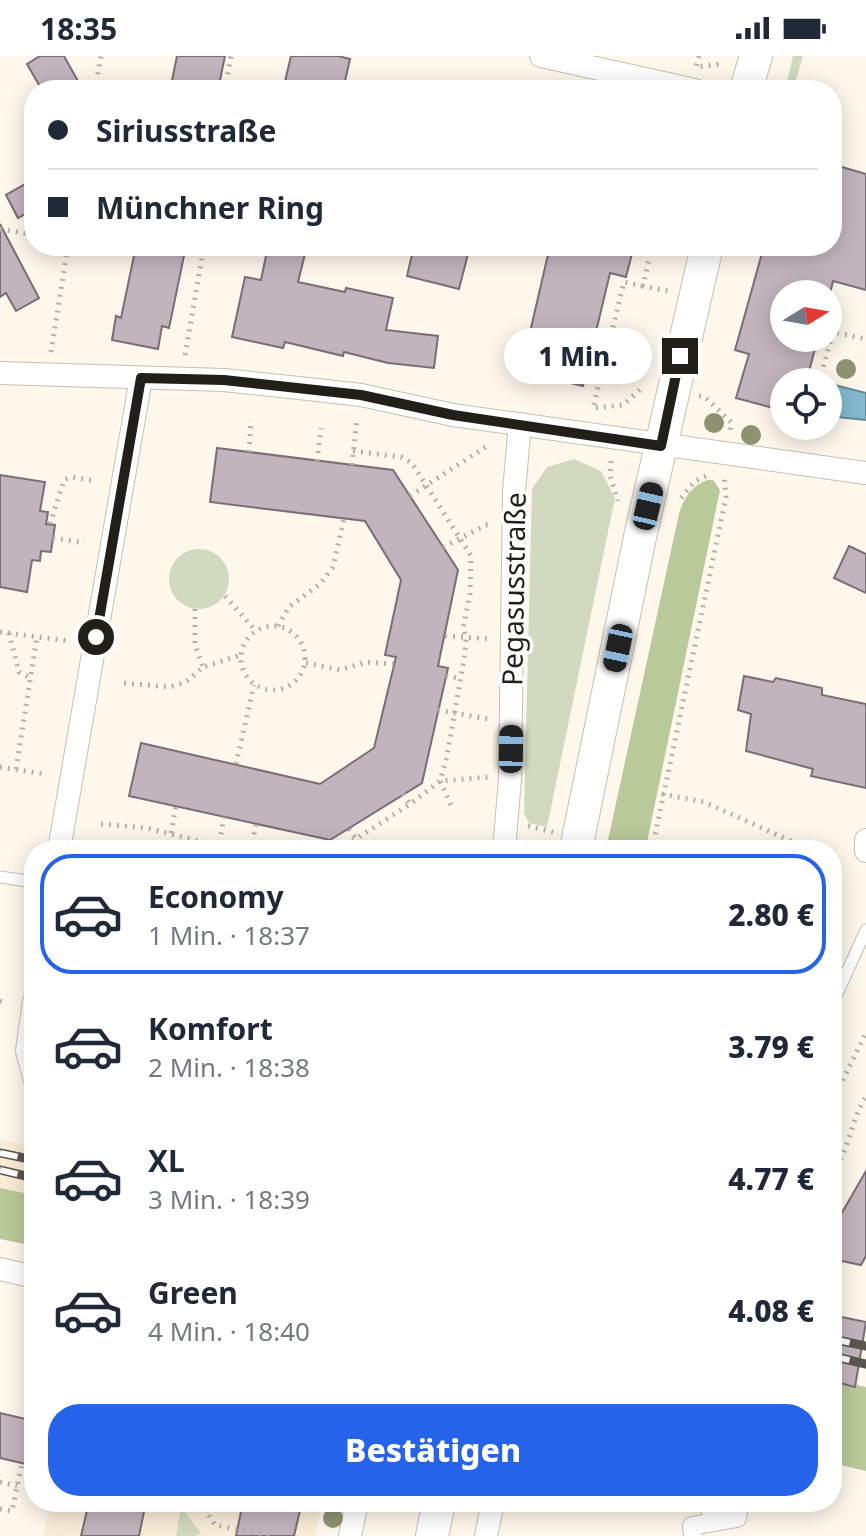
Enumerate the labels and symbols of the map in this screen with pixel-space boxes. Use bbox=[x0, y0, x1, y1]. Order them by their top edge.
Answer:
north arrow bbox=[770, 280, 842, 352]
callout: 1 Min. bbox=[504, 328, 652, 384]
route end bbox=[662, 338, 698, 374]
car bbox=[631, 480, 665, 532]
street label: Pegasusstraße bbox=[492, 492, 534, 686]
route start bbox=[78, 619, 114, 655]
car bbox=[601, 622, 635, 674]
car bbox=[499, 725, 523, 773]

